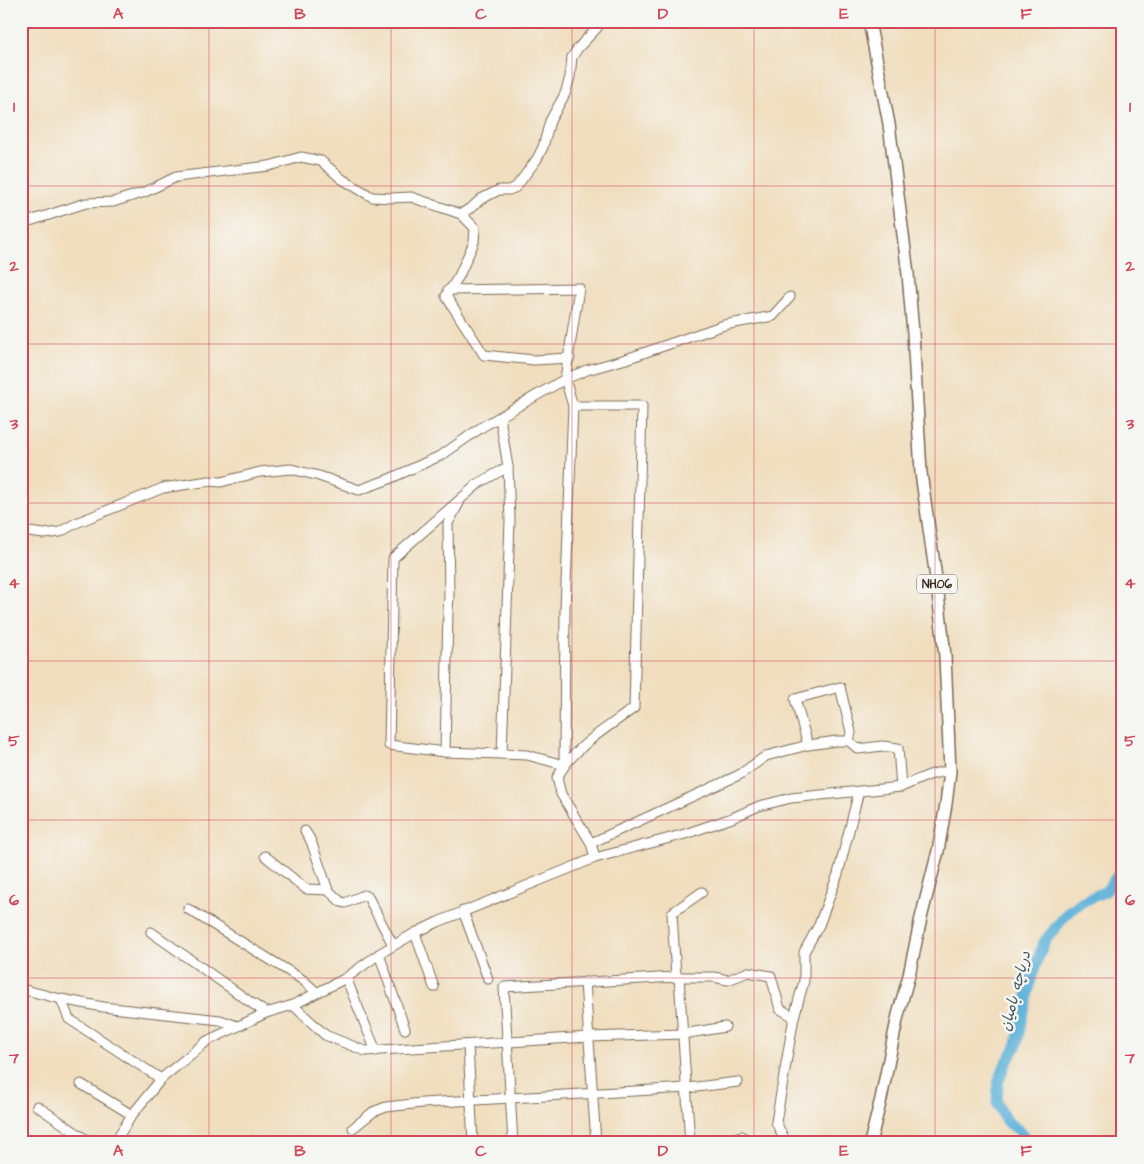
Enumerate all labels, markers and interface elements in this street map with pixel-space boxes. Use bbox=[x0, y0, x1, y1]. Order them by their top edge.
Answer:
text: A bbox=[113, 3, 124, 25]
text: B bbox=[294, 3, 306, 25]
text: C bbox=[475, 3, 487, 25]
text: D bbox=[658, 3, 669, 25]
text: E bbox=[839, 3, 849, 25]
text: F bbox=[1020, 3, 1032, 25]
text: 1 bbox=[13, 96, 16, 118]
text: 1 bbox=[1129, 96, 1132, 118]
text: 2 bbox=[8, 255, 19, 277]
text: 2 bbox=[1124, 255, 1135, 277]
text: 3 bbox=[9, 413, 19, 435]
text: 3 bbox=[1125, 413, 1135, 435]
text: 4 bbox=[9, 572, 20, 594]
text: 4 bbox=[1125, 572, 1136, 594]
road number: NH06 bbox=[917, 574, 957, 594]
text: 5 bbox=[8, 730, 20, 752]
text: 5 bbox=[1124, 730, 1136, 752]
text: 6 bbox=[9, 889, 19, 911]
text: 6 bbox=[1125, 889, 1135, 911]
water label: دریاچه بامیان bbox=[995, 949, 1036, 1034]
text: 7 bbox=[8, 1047, 19, 1069]
text: 7 bbox=[1124, 1047, 1135, 1069]
text: A bbox=[113, 1140, 124, 1162]
text: B bbox=[294, 1140, 306, 1162]
text: C bbox=[475, 1140, 487, 1162]
text: D bbox=[658, 1140, 669, 1162]
text: E bbox=[839, 1140, 849, 1162]
text: F bbox=[1020, 1140, 1032, 1162]

